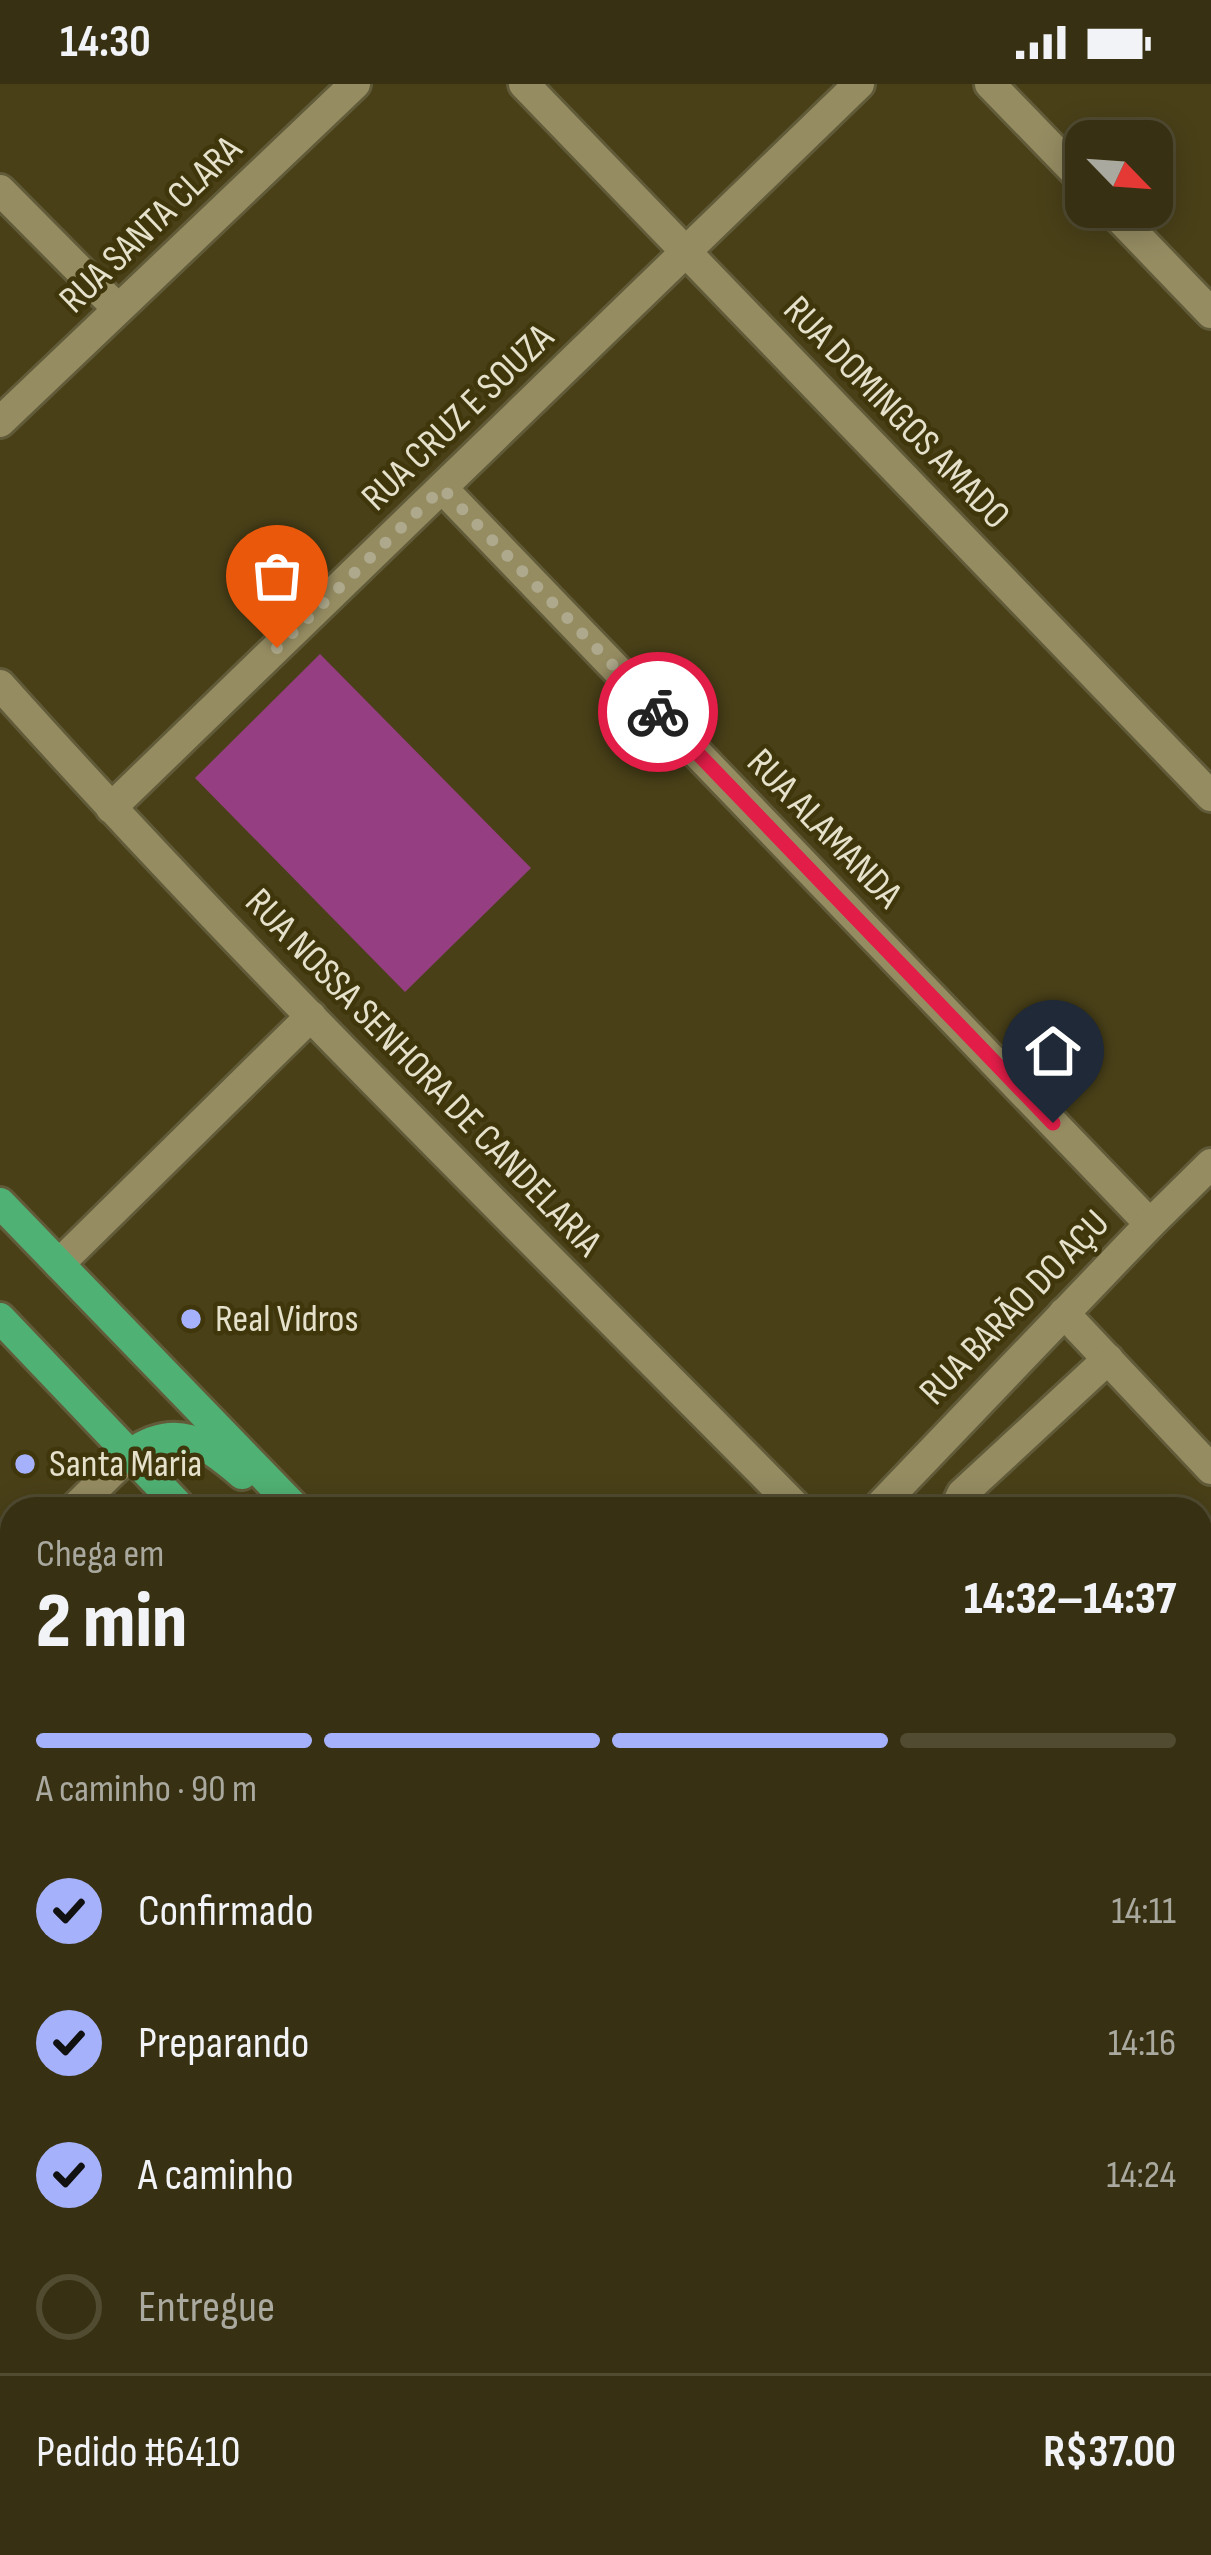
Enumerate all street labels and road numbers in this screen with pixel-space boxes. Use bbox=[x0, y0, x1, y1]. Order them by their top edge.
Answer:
street label: RUA SANTA CLARA bbox=[50, 126, 252, 324]
street label: RUA DOMINGOS AMADO bbox=[773, 287, 1019, 539]
street label: RUA CRUZ E SOUZA bbox=[352, 315, 564, 521]
street label: RUA ALAMANDA bbox=[737, 740, 912, 919]
street label: RUA NOSSA SENHORA DE CANDELARIA bbox=[235, 879, 611, 1267]
street label: RUA BARÃO DO AÇU bbox=[910, 1201, 1120, 1415]

